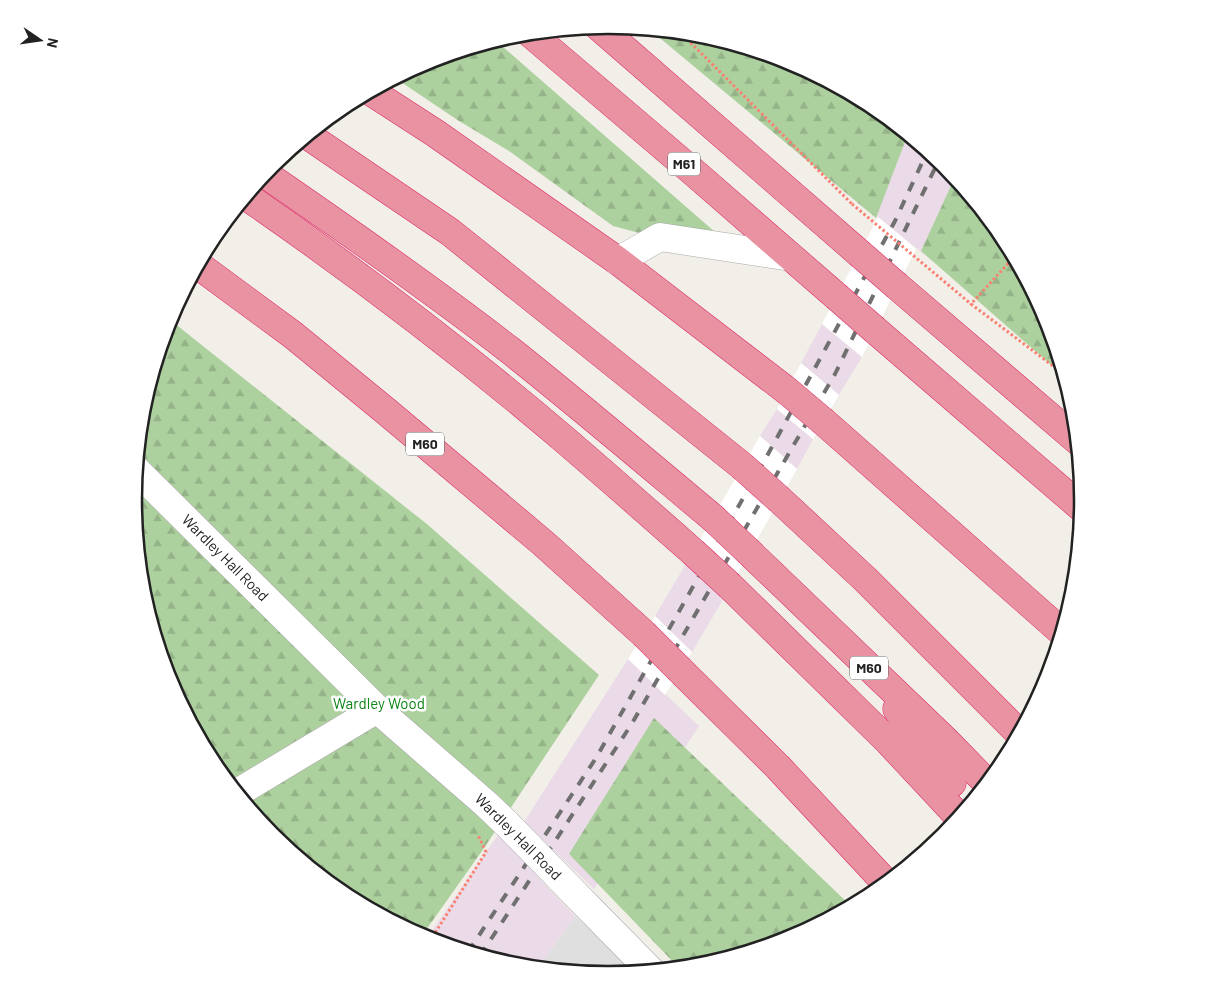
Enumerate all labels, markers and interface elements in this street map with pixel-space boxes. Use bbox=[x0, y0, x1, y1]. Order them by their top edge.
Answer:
north arrow bbox=[15, 15, 65, 65]
text: N bbox=[44, 37, 62, 49]
road number: M61 bbox=[668, 152, 700, 175]
road number: M60 bbox=[406, 432, 444, 456]
street label: Wardley Hall Road bbox=[179, 510, 273, 604]
road number: M60 bbox=[850, 656, 888, 680]
park label: Wardley Wood bbox=[333, 694, 425, 712]
street label: Wardley Hall Road bbox=[472, 789, 566, 883]

